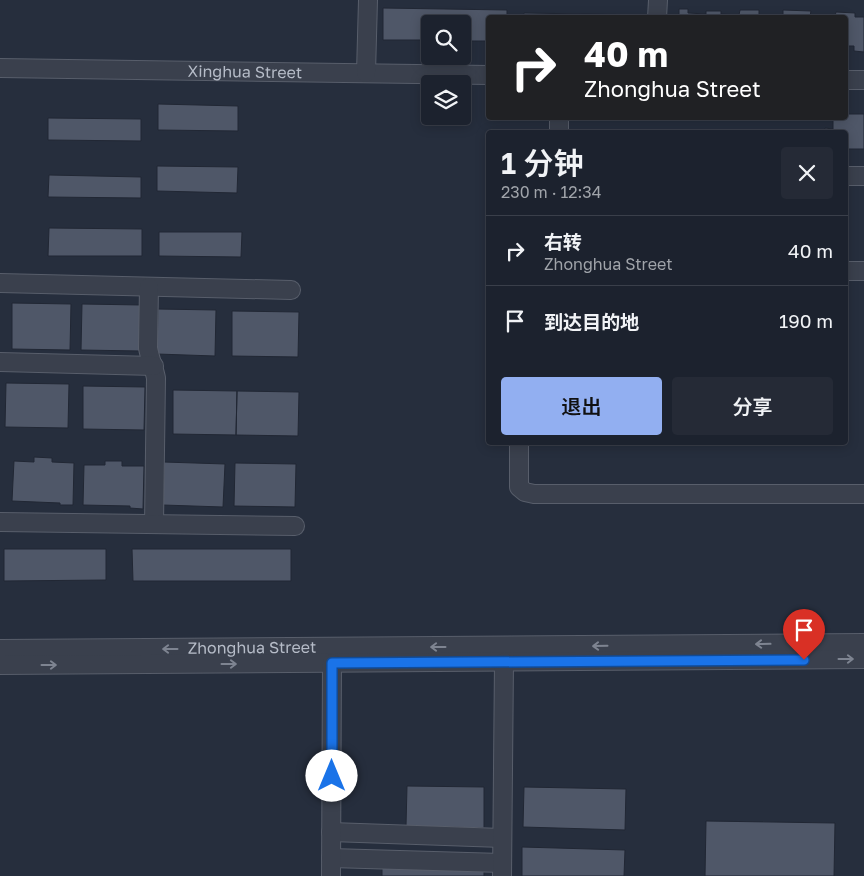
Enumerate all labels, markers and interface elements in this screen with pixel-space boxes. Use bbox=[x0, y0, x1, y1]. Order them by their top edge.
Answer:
map controls bbox=[421, 15, 471, 125]
button: search bbox=[421, 15, 471, 65]
text: 40 m bbox=[584, 33, 668, 75]
icon: right bbox=[501, 35, 566, 100]
street label: Xinghua Street bbox=[188, 61, 302, 82]
button: layers bbox=[421, 75, 471, 125]
text: Zhonghua Street bbox=[584, 75, 761, 102]
text: 1 分钟 bbox=[501, 145, 584, 181]
button: close bbox=[781, 147, 833, 199]
text: 230 m · 12:34 bbox=[501, 182, 601, 202]
text: 右转 bbox=[544, 230, 582, 253]
icon: right bbox=[501, 237, 529, 265]
text: 40 m bbox=[788, 239, 833, 262]
text: Zhonghua Street bbox=[544, 254, 673, 274]
icon: arrive bbox=[501, 307, 529, 335]
text: 190 m bbox=[779, 309, 833, 332]
text: 到达目的地 bbox=[544, 310, 639, 333]
button: 退出 bbox=[501, 377, 662, 435]
button: 分享 bbox=[672, 377, 833, 435]
pin bbox=[783, 609, 825, 660]
icon: arrive bbox=[790, 616, 818, 644]
street label: Zhonghua Street bbox=[188, 637, 316, 658]
one-way arrow bbox=[755, 639, 772, 649]
one-way arrow bbox=[593, 641, 609, 651]
one-way arrow bbox=[430, 642, 446, 652]
one-way arrow bbox=[163, 644, 179, 653]
one-way arrow bbox=[838, 654, 854, 664]
one-way arrow bbox=[220, 659, 236, 669]
one-way arrow bbox=[40, 660, 56, 670]
position arrow bbox=[305, 749, 357, 801]

